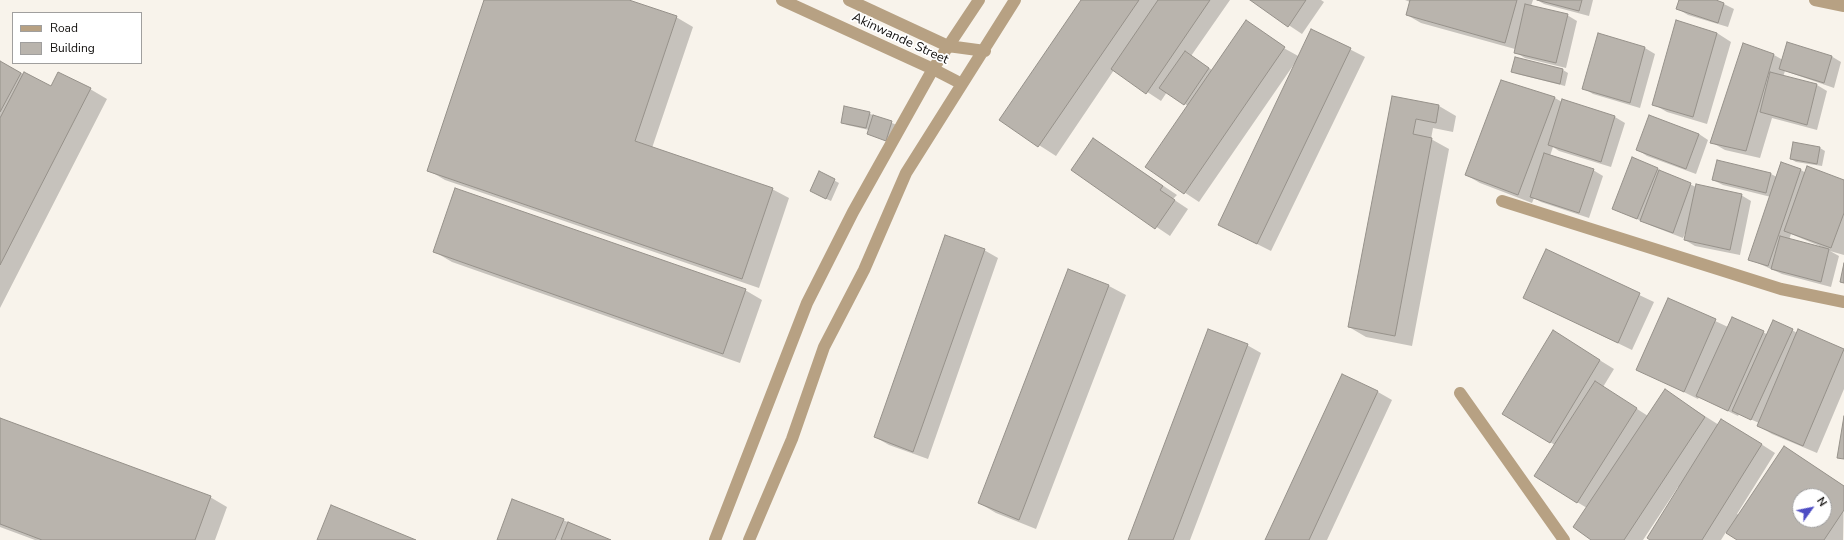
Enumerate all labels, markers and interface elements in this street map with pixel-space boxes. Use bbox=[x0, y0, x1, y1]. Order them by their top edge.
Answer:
street label: Akinwande Street bbox=[849, 10, 951, 68]
legend bbox=[12, 12, 142, 64]
text: Road bbox=[50, 20, 78, 36]
text: Building bbox=[50, 40, 95, 56]
north arrow bbox=[1792, 488, 1832, 528]
text: N bbox=[1813, 494, 1830, 509]

